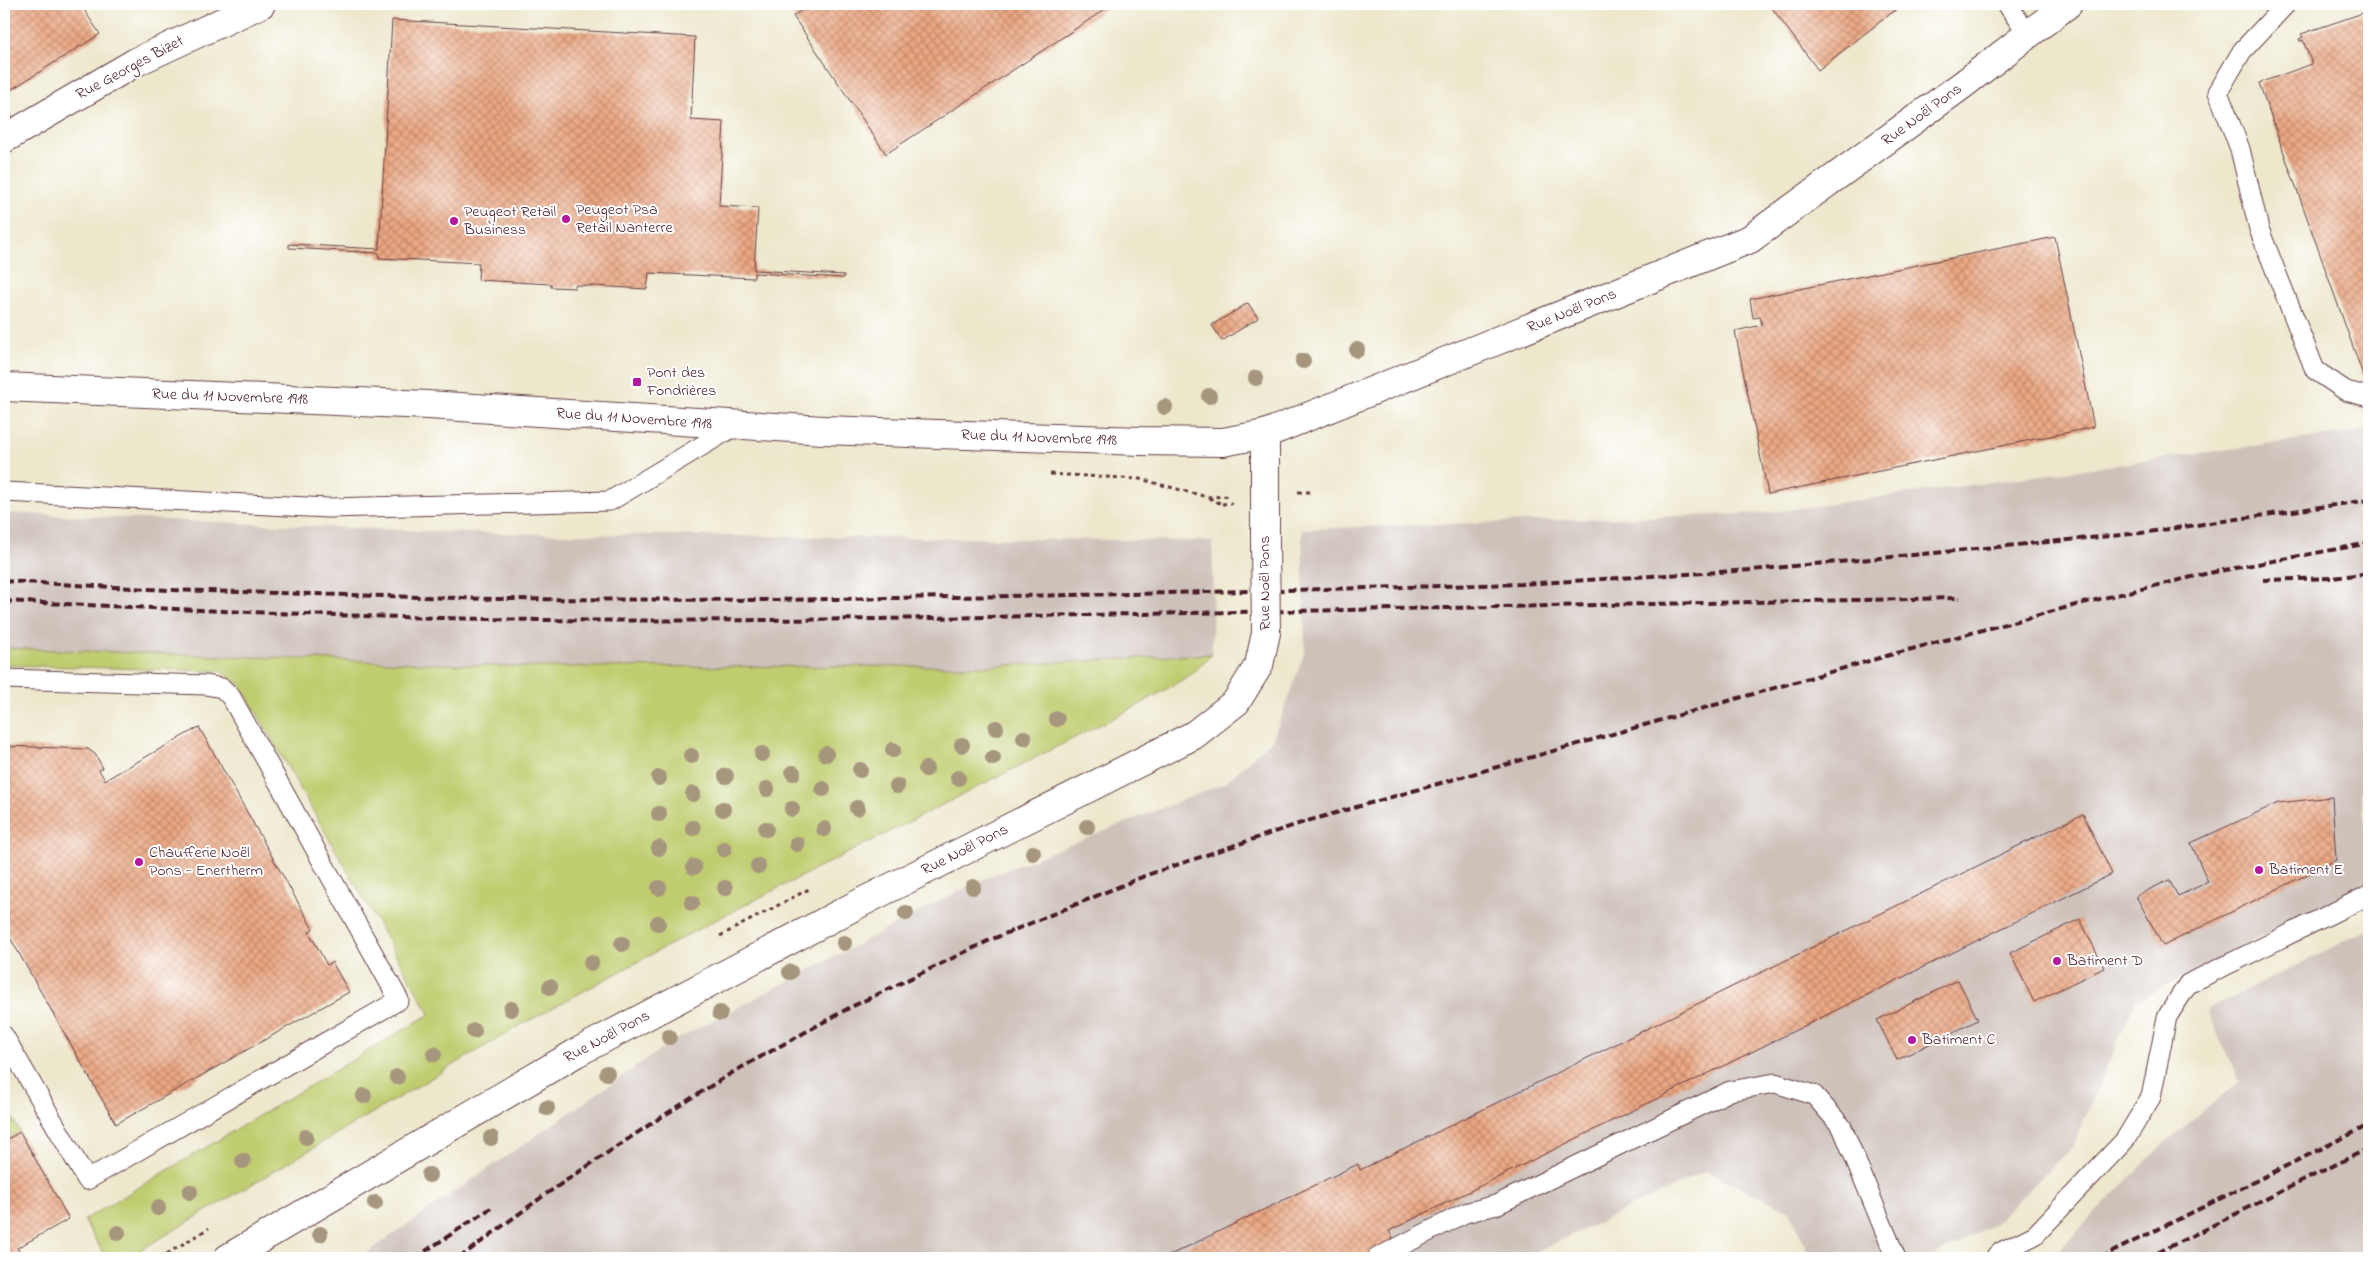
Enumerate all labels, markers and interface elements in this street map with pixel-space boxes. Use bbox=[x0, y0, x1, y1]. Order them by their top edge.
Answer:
street label: Rue Georges Bizet bbox=[72, 29, 189, 107]
street label: Rue Noël Pons bbox=[1877, 77, 1967, 153]
place label: Peugeot Psa Retail Nanterre bbox=[576, 198, 673, 240]
place label: Peugeot Retail Business bbox=[463, 200, 557, 242]
marker: Peugeot Psa Retail Nanterre bbox=[560, 213, 572, 225]
marker: Peugeot Retail Business bbox=[448, 215, 460, 227]
street label: Rue Noël Pons bbox=[1524, 282, 1620, 340]
place label: Pont des Fondrières bbox=[646, 361, 716, 403]
marker: Pont des Fondrières bbox=[631, 376, 643, 388]
street label: Rue du 11 Novembre 1918 bbox=[151, 382, 309, 412]
street label: Rue du 11 Novembre 1918 bbox=[555, 402, 713, 436]
street label: Rue du 11 Novembre 1918 bbox=[960, 423, 1118, 453]
street label: Rue Noël Pons bbox=[1253, 536, 1277, 630]
street label: Rue Noël Pons bbox=[917, 818, 1013, 882]
place label: Chaufferie Noël Pons - Enertherm bbox=[149, 841, 263, 883]
marker: Chaufferie Noël Pons - Enertherm bbox=[133, 856, 145, 868]
place label: Batiment E bbox=[2268, 858, 2343, 882]
marker: Batiment E bbox=[2253, 864, 2265, 876]
place label: Batiment D bbox=[2066, 949, 2143, 973]
marker: Batiment D bbox=[2051, 955, 2063, 967]
street label: Rue Noël Pons bbox=[560, 1004, 654, 1070]
place label: Batiment C bbox=[1921, 1028, 1996, 1052]
marker: Batiment C bbox=[1906, 1034, 1918, 1046]

